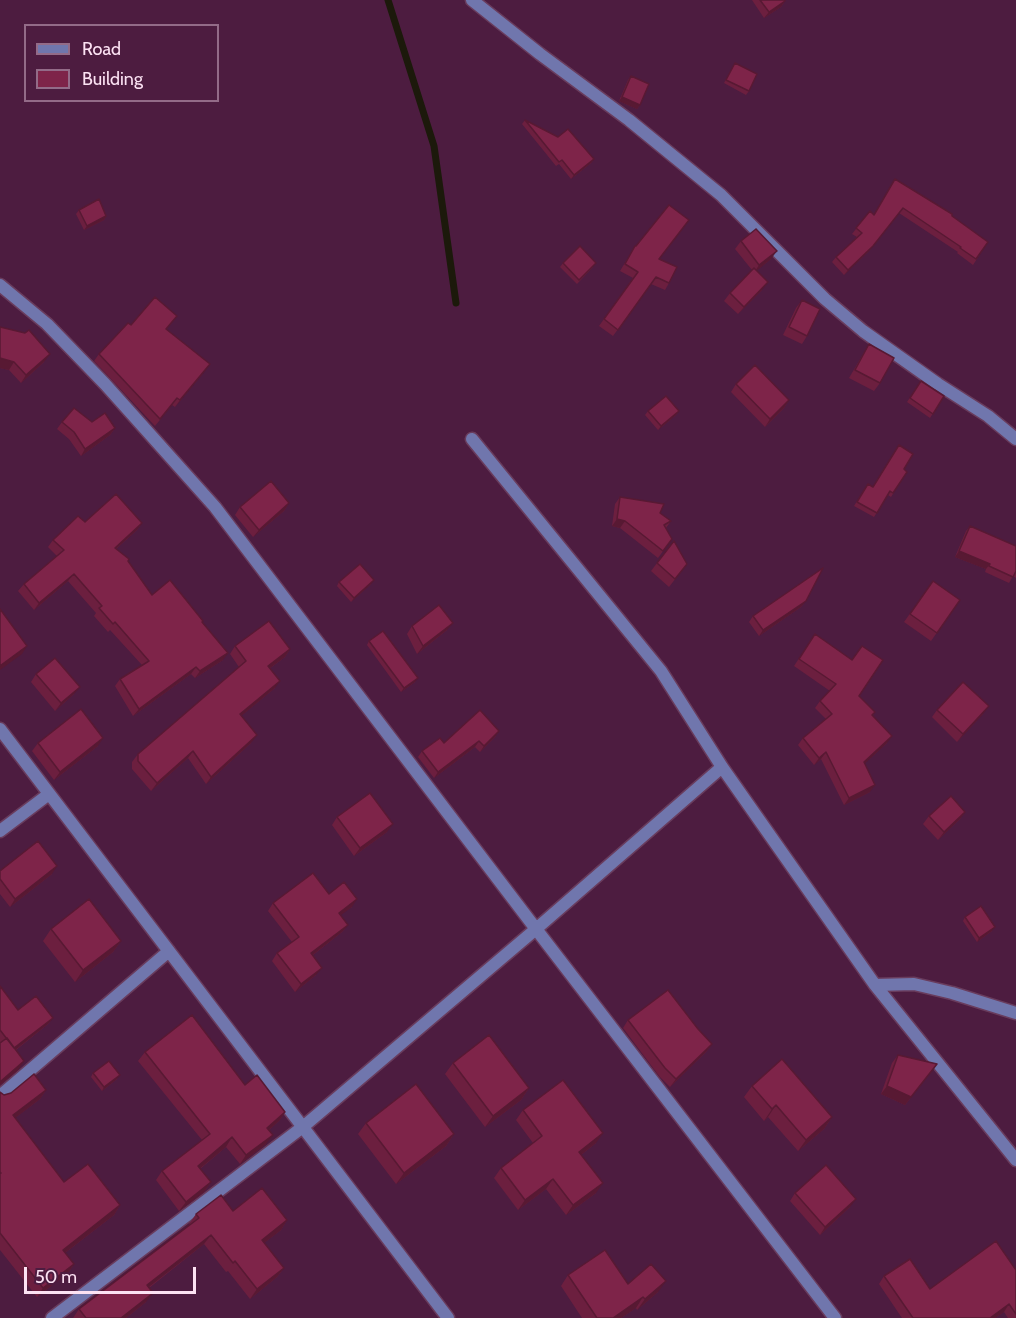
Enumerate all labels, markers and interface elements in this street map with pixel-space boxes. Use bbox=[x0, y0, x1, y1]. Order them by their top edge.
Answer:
legend bbox=[24, 24, 219, 102]
text: Road bbox=[82, 38, 121, 60]
text: Building bbox=[82, 68, 143, 90]
scale bar bbox=[27, 1255, 200, 1293]
text: 50 m bbox=[35, 1266, 77, 1288]

